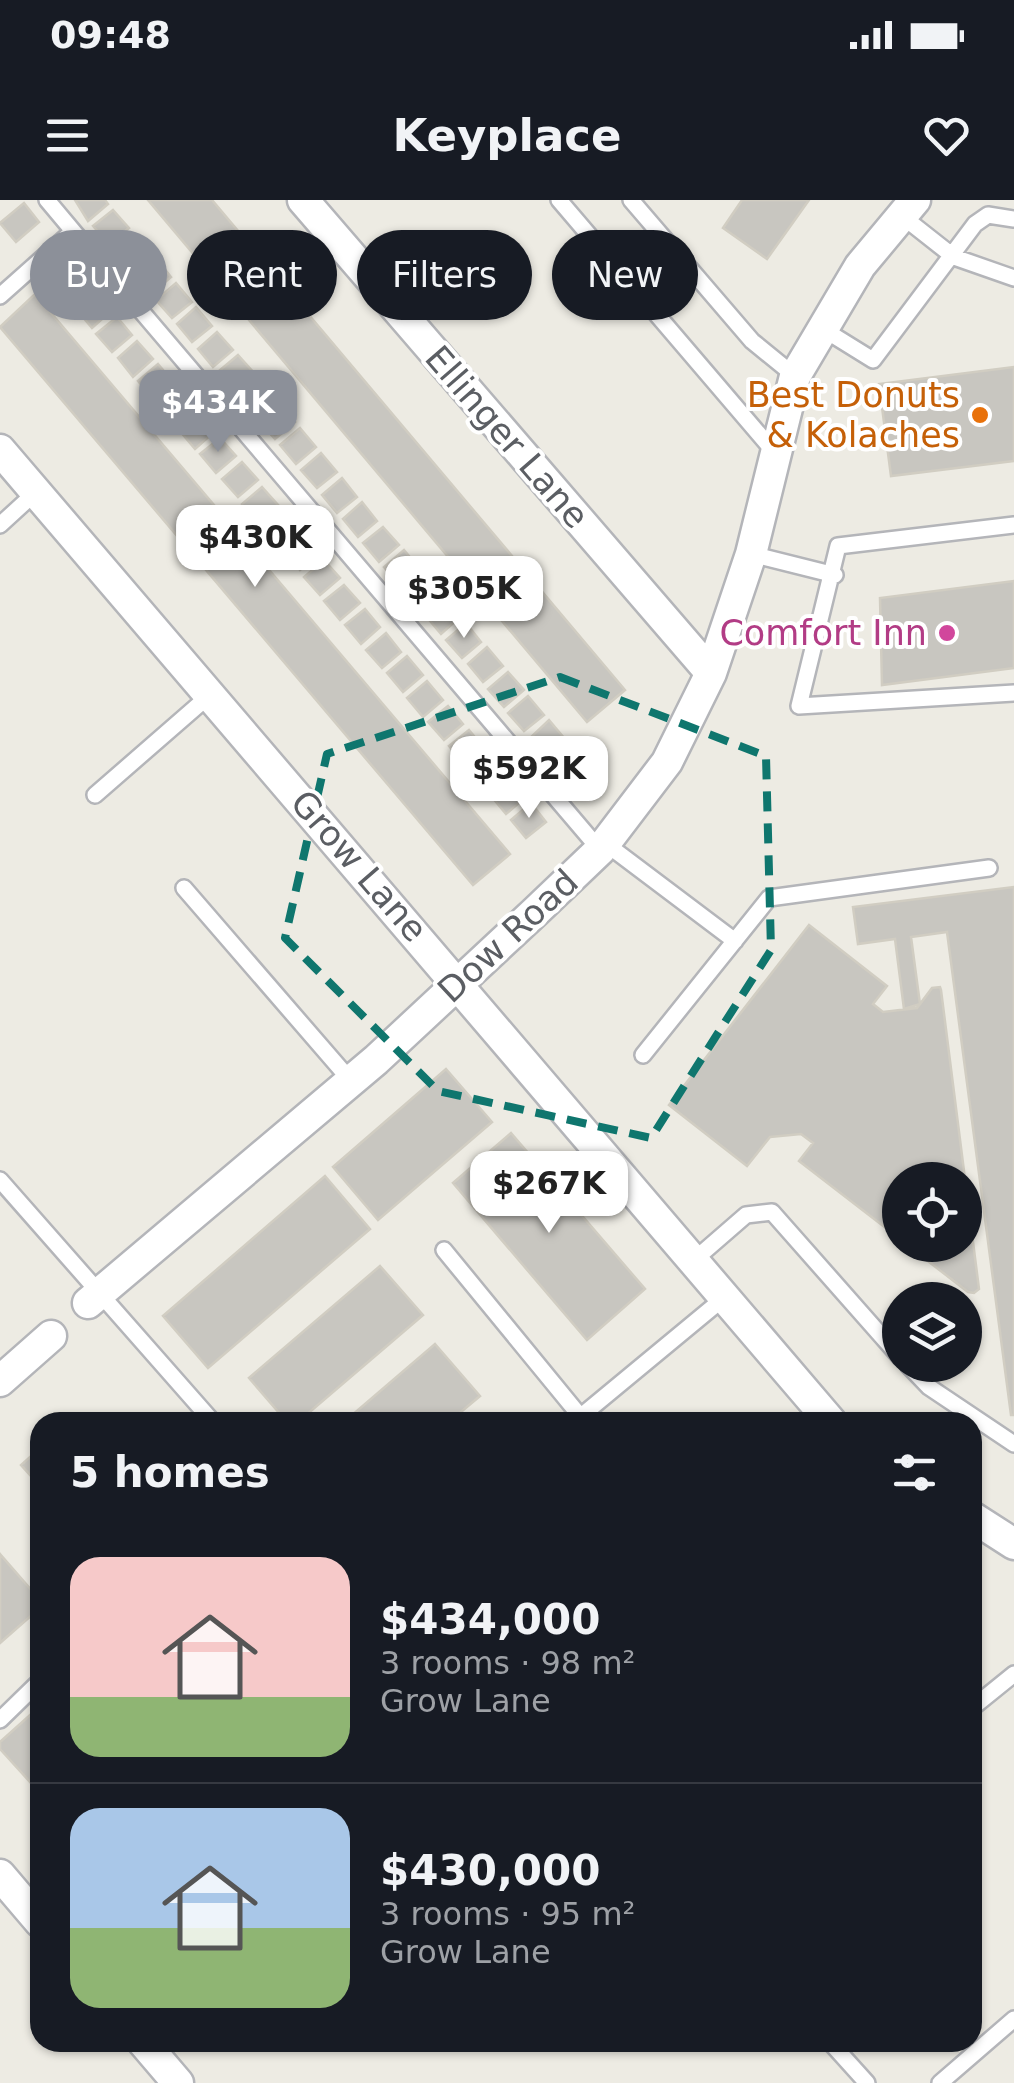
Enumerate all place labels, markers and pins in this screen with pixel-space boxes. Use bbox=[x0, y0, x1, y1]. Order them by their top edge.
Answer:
pin: $434K bbox=[148, 370, 288, 455]
place label: Best Donuts & Kolaches bbox=[747, 375, 960, 455]
marker: Best Donuts & Kolaches bbox=[969, 404, 991, 426]
pin: $430K bbox=[185, 505, 325, 590]
pin: $305K bbox=[394, 556, 534, 641]
place label: Comfort Inn bbox=[719, 613, 927, 653]
marker: Comfort Inn bbox=[936, 622, 958, 644]
pin: $592K bbox=[459, 736, 599, 821]
pin: $267K bbox=[479, 1151, 619, 1236]

